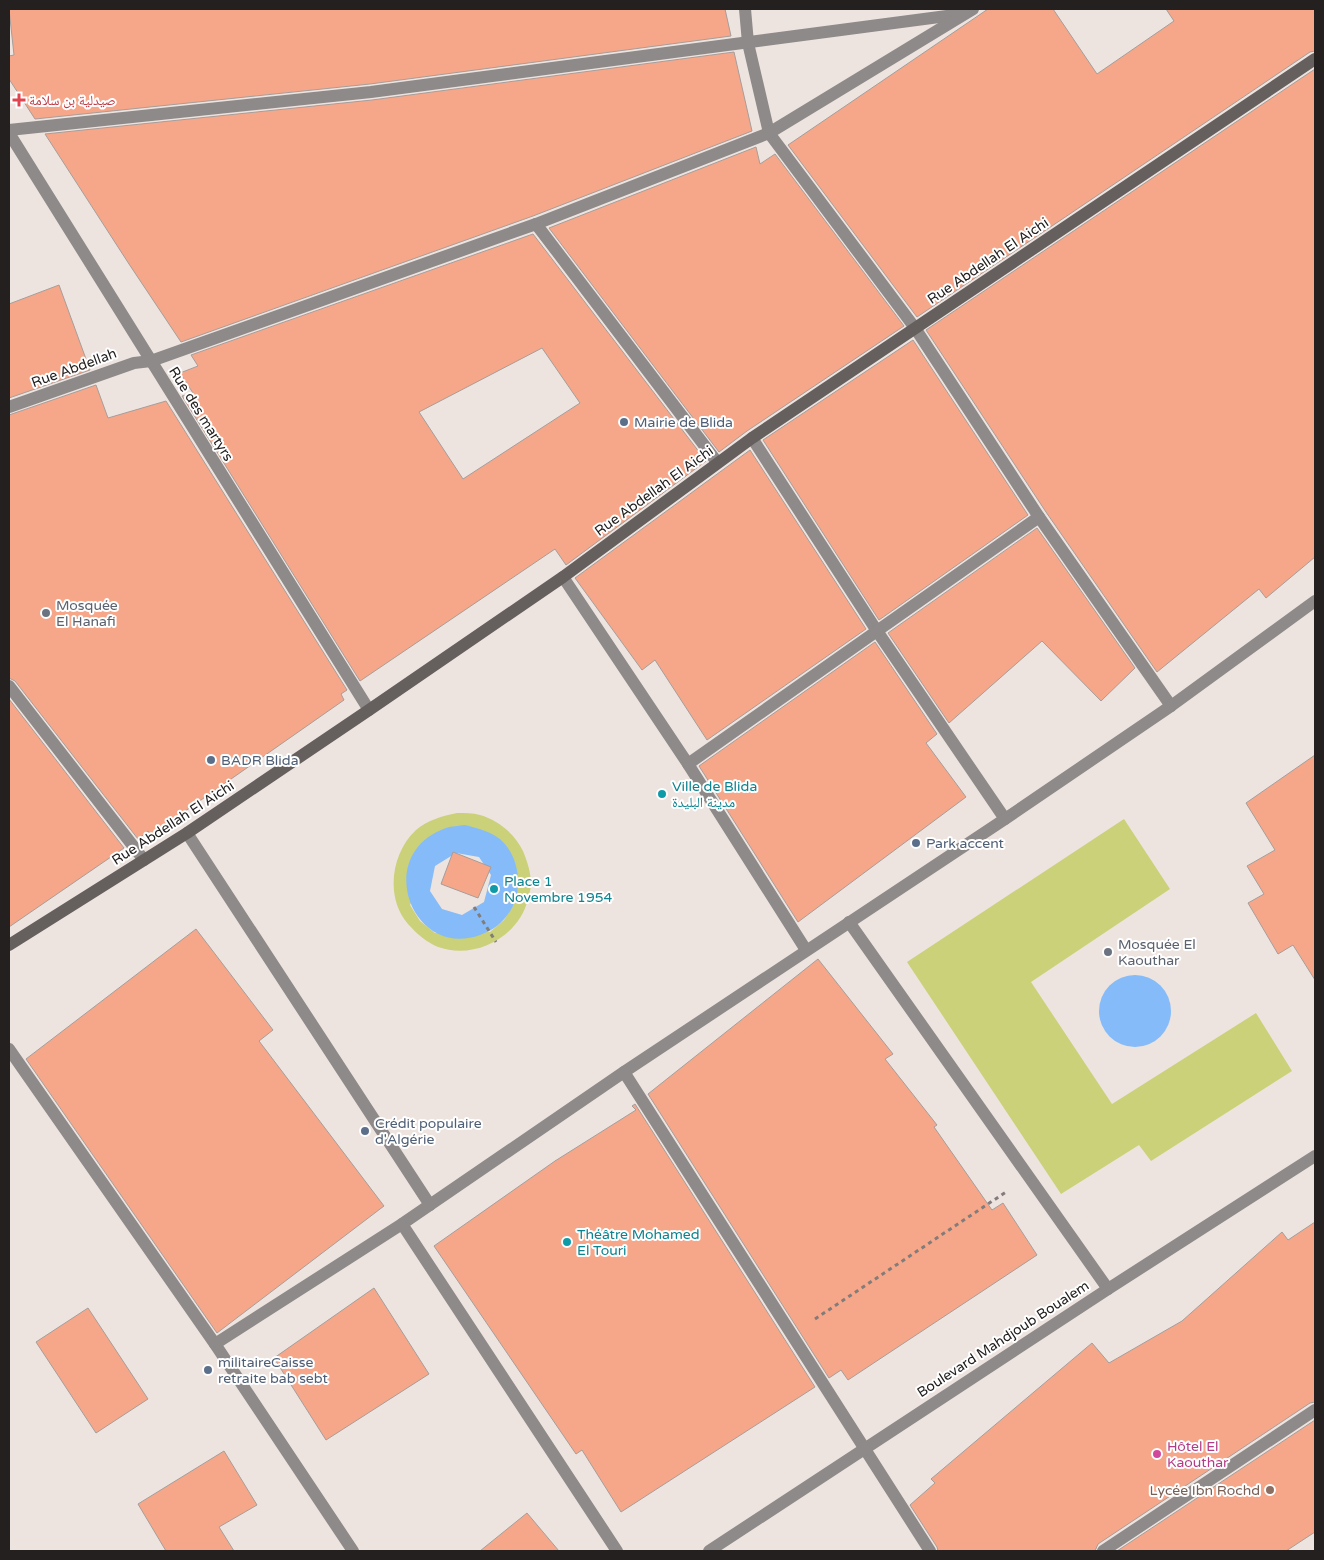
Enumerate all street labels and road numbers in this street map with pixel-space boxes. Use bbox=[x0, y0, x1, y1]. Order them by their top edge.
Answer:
street label: Rue Abdellah El Aichi bbox=[924, 214, 1052, 308]
street label: Rue Abdellah bbox=[29, 345, 119, 391]
street label: Rue des martyrs bbox=[165, 364, 237, 465]
street label: Rue Abdellah El Aichi bbox=[591, 442, 717, 540]
street label: Rue Abdellah El Aichi bbox=[109, 777, 237, 869]
street label: Boulevard Mahdjoub Boualem bbox=[914, 1277, 1092, 1401]

